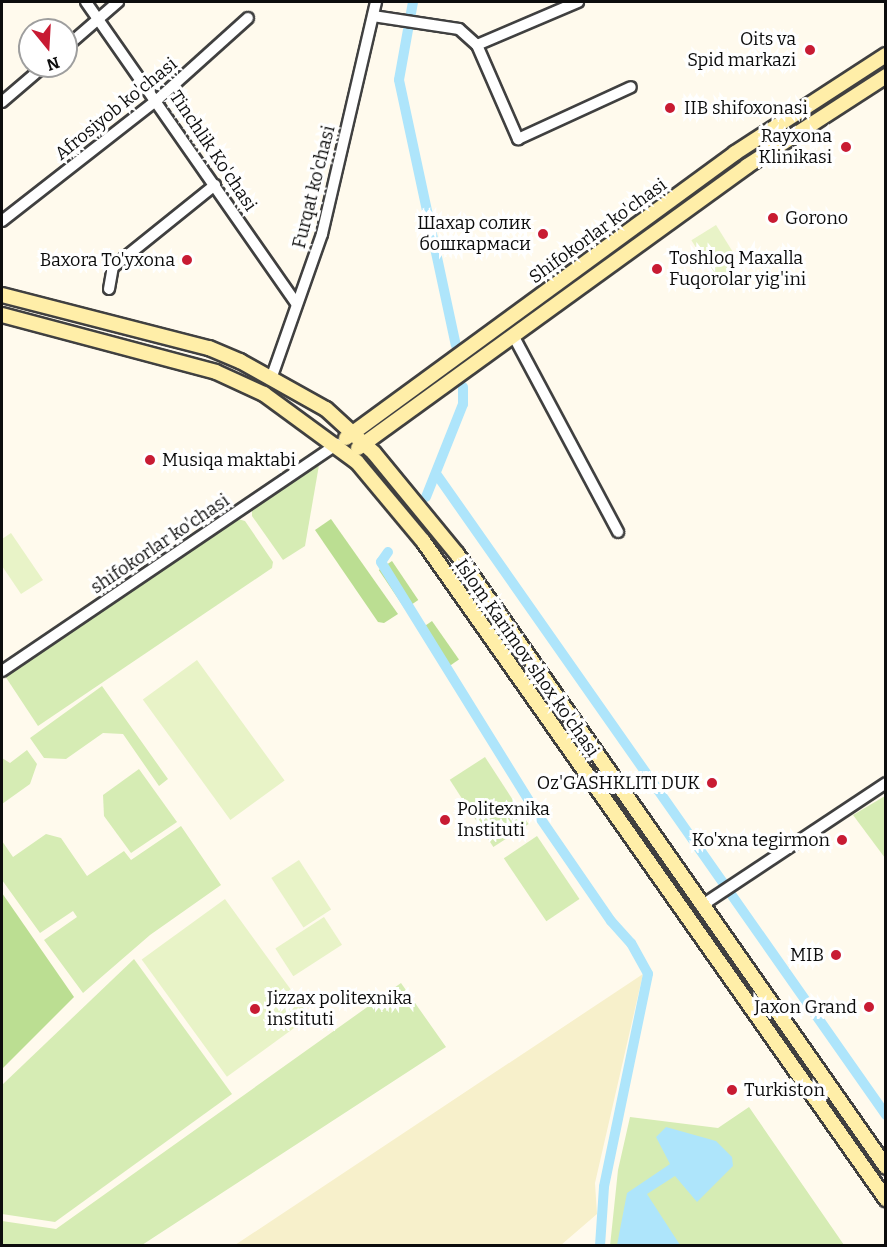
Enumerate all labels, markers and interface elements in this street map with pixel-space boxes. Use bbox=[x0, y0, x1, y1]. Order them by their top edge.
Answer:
north arrow bbox=[18, 18, 78, 78]
place label: Oits va Spid markazi bbox=[687, 29, 796, 72]
marker: Oits va Spid markazi bbox=[801, 41, 819, 59]
text: N bbox=[44, 53, 62, 75]
street label: Afrosiyob ko'chasi bbox=[51, 53, 181, 165]
street label: Tinchlik Ko'chasi bbox=[165, 87, 261, 215]
place label: IIB shifoxonasi bbox=[684, 97, 808, 119]
marker: IIB shifoxonasi bbox=[661, 99, 679, 117]
street label: Furqat ko'chasi bbox=[288, 123, 340, 251]
place label: Rayxona Klinikasi bbox=[758, 126, 832, 168]
marker: Rayxona Klinikasi bbox=[837, 138, 855, 156]
street label: Shifokorlar ko'chasi bbox=[525, 174, 671, 288]
place label: Gorono bbox=[785, 207, 848, 229]
marker: Gorono bbox=[766, 211, 780, 225]
place label: Шахар солик бошкармаси bbox=[417, 213, 531, 256]
marker: Шахар солик бошкармаси bbox=[536, 227, 550, 241]
place label: Toshloq Maxalla Fuqorolar yig'ini bbox=[669, 248, 806, 290]
place label: Baxora To'yxona bbox=[40, 249, 175, 271]
marker: Baxora To'yxona bbox=[180, 253, 194, 267]
marker: Toshloq Maxalla Fuqorolar yig'ini bbox=[650, 262, 664, 276]
place label: Musiqa maktabi bbox=[162, 449, 296, 471]
marker: Musiqa maktabi bbox=[143, 453, 157, 467]
street label: shifokorlar ko'chasi bbox=[87, 490, 233, 598]
street label: Islom Karimov shox ko'chasi bbox=[450, 555, 604, 761]
place label: Oz'GASHKLITI DUK bbox=[537, 772, 700, 794]
marker: Oz'GASHKLITI DUK bbox=[705, 776, 719, 790]
place label: Politexnika Instituti bbox=[457, 799, 550, 842]
marker: Politexnika Instituti bbox=[438, 813, 452, 827]
place label: Ko'xna tegirmon bbox=[692, 829, 830, 851]
marker: Ko'xna tegirmon bbox=[835, 833, 849, 847]
place label: MIB bbox=[790, 944, 824, 966]
marker: MIB bbox=[829, 948, 843, 962]
place label: Jizzax politexnika instituti bbox=[267, 988, 412, 1030]
place label: Jaxon Grand bbox=[754, 996, 857, 1018]
marker: Jaxon Grand bbox=[862, 1000, 876, 1014]
marker: Jizzax politexnika instituti bbox=[248, 1002, 262, 1016]
place label: Turkiston bbox=[744, 1079, 825, 1101]
marker: Turkiston bbox=[725, 1083, 739, 1097]

